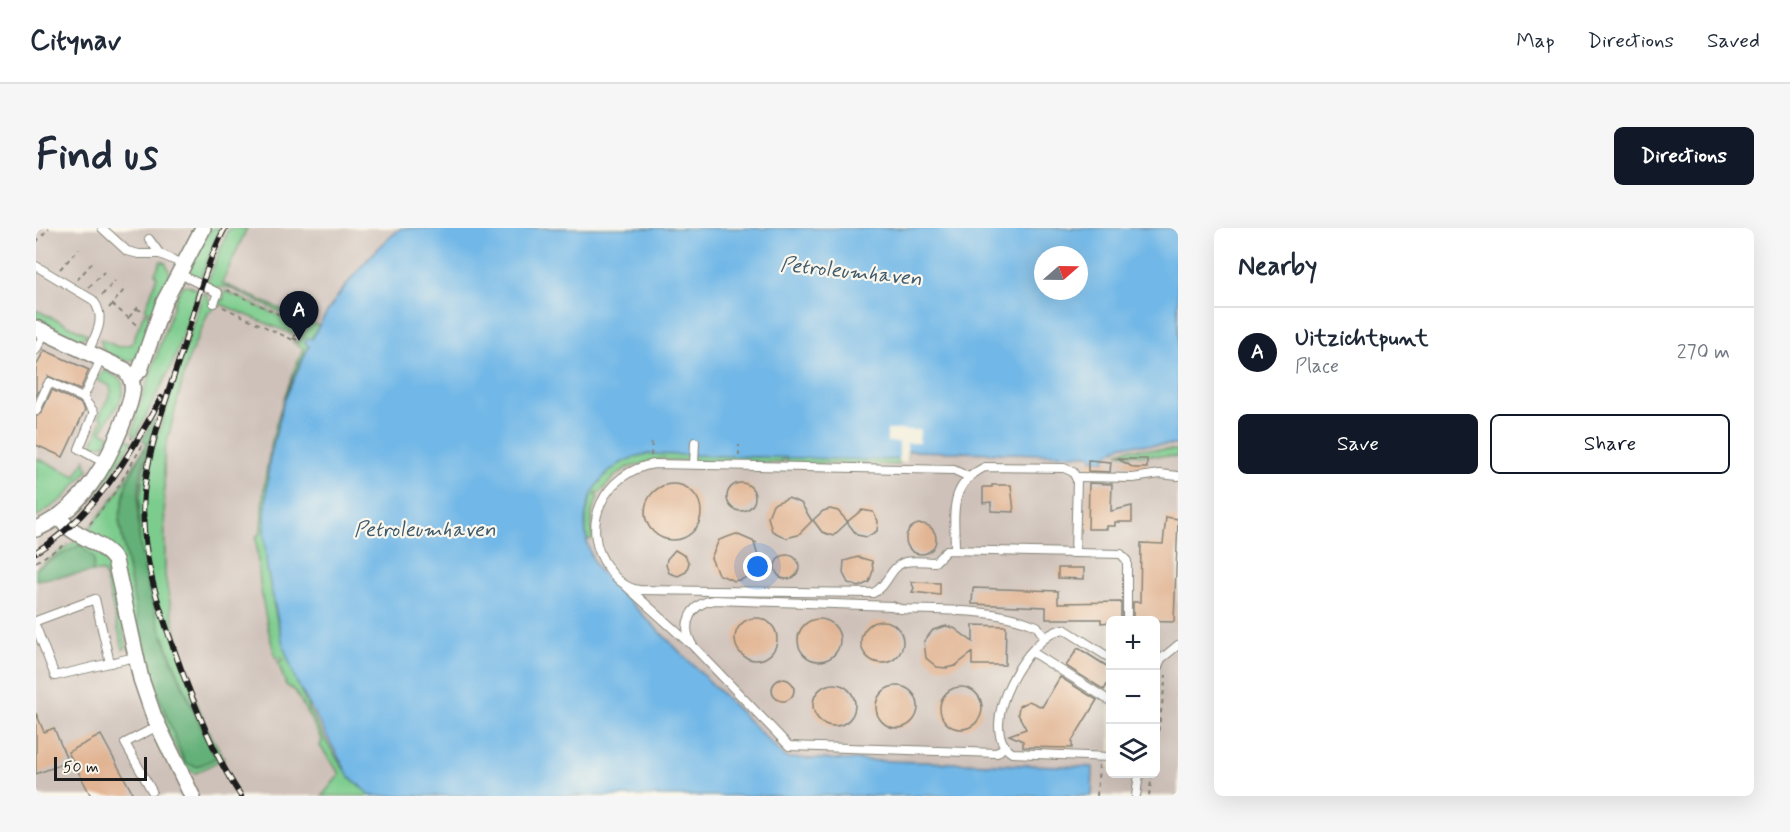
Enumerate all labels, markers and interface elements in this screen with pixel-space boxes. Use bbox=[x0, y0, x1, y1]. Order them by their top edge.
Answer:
text: Citynav bbox=[30, 23, 121, 60]
text: Map bbox=[1516, 27, 1555, 55]
text: Directions bbox=[1588, 27, 1674, 55]
text: Saved bbox=[1707, 27, 1760, 55]
button: Directions bbox=[1614, 127, 1754, 185]
text: Find us bbox=[36, 129, 158, 184]
north arrow bbox=[1034, 246, 1088, 300]
text: Nearby bbox=[1238, 250, 1317, 284]
water label: Petroleumhaven bbox=[779, 251, 923, 293]
pin: A bbox=[280, 291, 318, 341]
text: Uitzichtpunt bbox=[1295, 325, 1428, 353]
text: A bbox=[1251, 339, 1264, 366]
text: 270 m bbox=[1677, 339, 1730, 366]
text: Place bbox=[1295, 353, 1339, 380]
button: Save bbox=[1238, 414, 1478, 474]
button: Share bbox=[1490, 414, 1730, 474]
water label: Petroleumhaven bbox=[354, 516, 496, 544]
your location bbox=[743, 552, 772, 581]
map controls bbox=[1106, 616, 1160, 778]
button: + bbox=[1106, 616, 1160, 670]
button: − bbox=[1106, 670, 1160, 724]
button: layers bbox=[1106, 724, 1160, 778]
scale bar bbox=[54, 754, 147, 782]
text: 50 m bbox=[63, 757, 99, 778]

